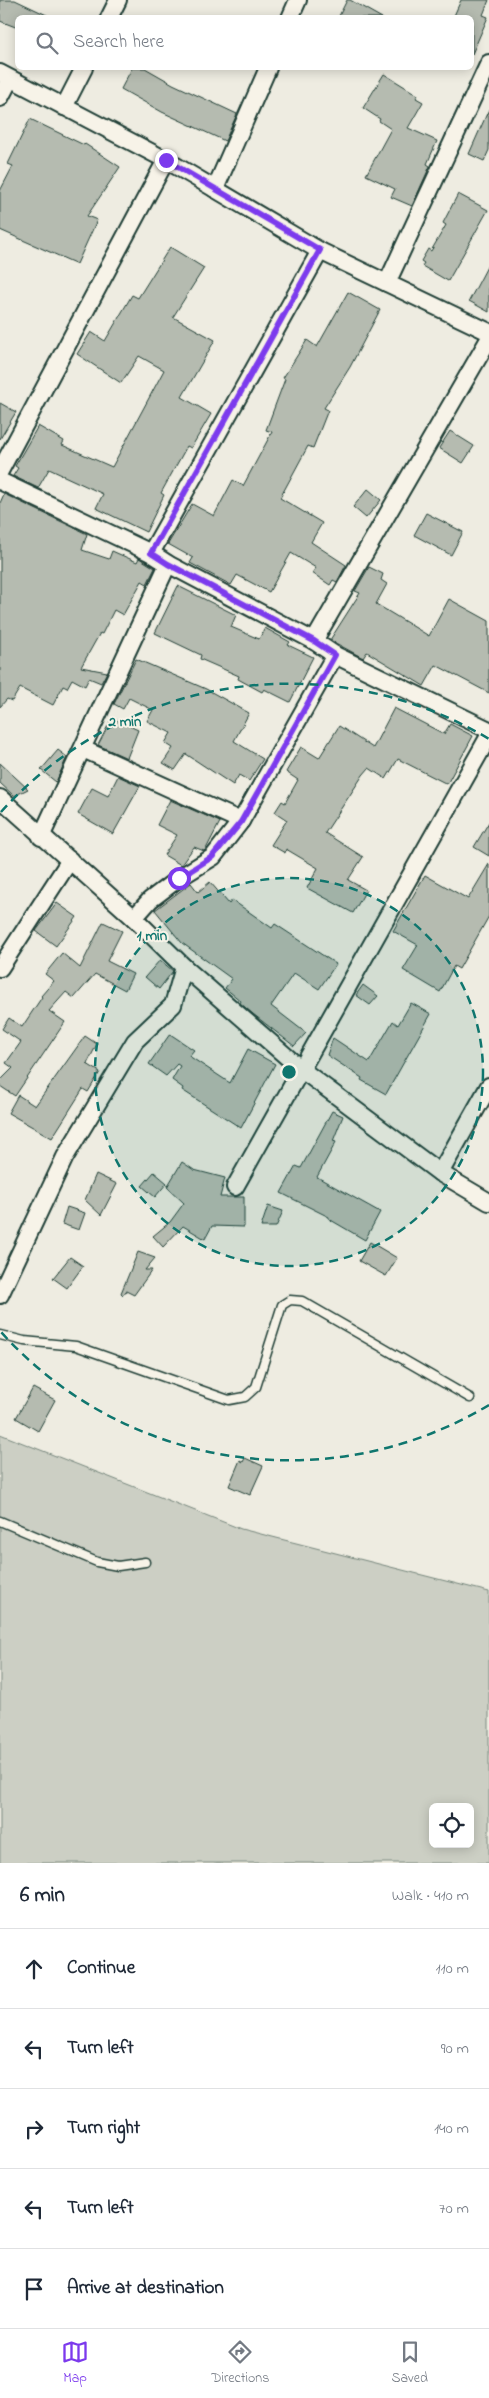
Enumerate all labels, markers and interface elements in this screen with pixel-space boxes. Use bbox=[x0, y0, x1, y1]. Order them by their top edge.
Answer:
search box bbox=[15, 15, 474, 70]
icon: search bbox=[33, 29, 61, 57]
text: Search here bbox=[73, 29, 164, 56]
route end bbox=[155, 149, 178, 172]
text: 2 min bbox=[108, 711, 142, 733]
route start bbox=[168, 867, 191, 890]
text: 1 min bbox=[137, 925, 168, 947]
centre of rings bbox=[280, 1063, 298, 1081]
map controls bbox=[429, 1803, 474, 1848]
button: locate bbox=[429, 1803, 474, 1848]
text: 6 min bbox=[20, 1881, 65, 1911]
text: Walk · 410 m bbox=[392, 1884, 469, 1908]
icon: ahead bbox=[20, 1955, 48, 1983]
text: Continue bbox=[67, 1955, 135, 1982]
text: 110 m bbox=[435, 1957, 469, 1981]
icon: left bbox=[20, 2035, 48, 2063]
text: Turn left bbox=[67, 2035, 134, 2062]
text: 90 m bbox=[441, 2037, 469, 2061]
icon: right bbox=[20, 2115, 48, 2143]
text: Turn right bbox=[67, 2115, 140, 2142]
text: 140 m bbox=[434, 2117, 469, 2141]
icon: left bbox=[20, 2195, 48, 2223]
text: Turn left bbox=[67, 2195, 134, 2222]
text: 70 m bbox=[439, 2197, 469, 2221]
icon: arrive bbox=[20, 2275, 48, 2303]
text: Arrive at destination bbox=[67, 2275, 224, 2302]
tab: Map bbox=[61, 2338, 89, 2389]
tab: Directions bbox=[211, 2338, 269, 2389]
tab: Saved bbox=[391, 2338, 428, 2389]

